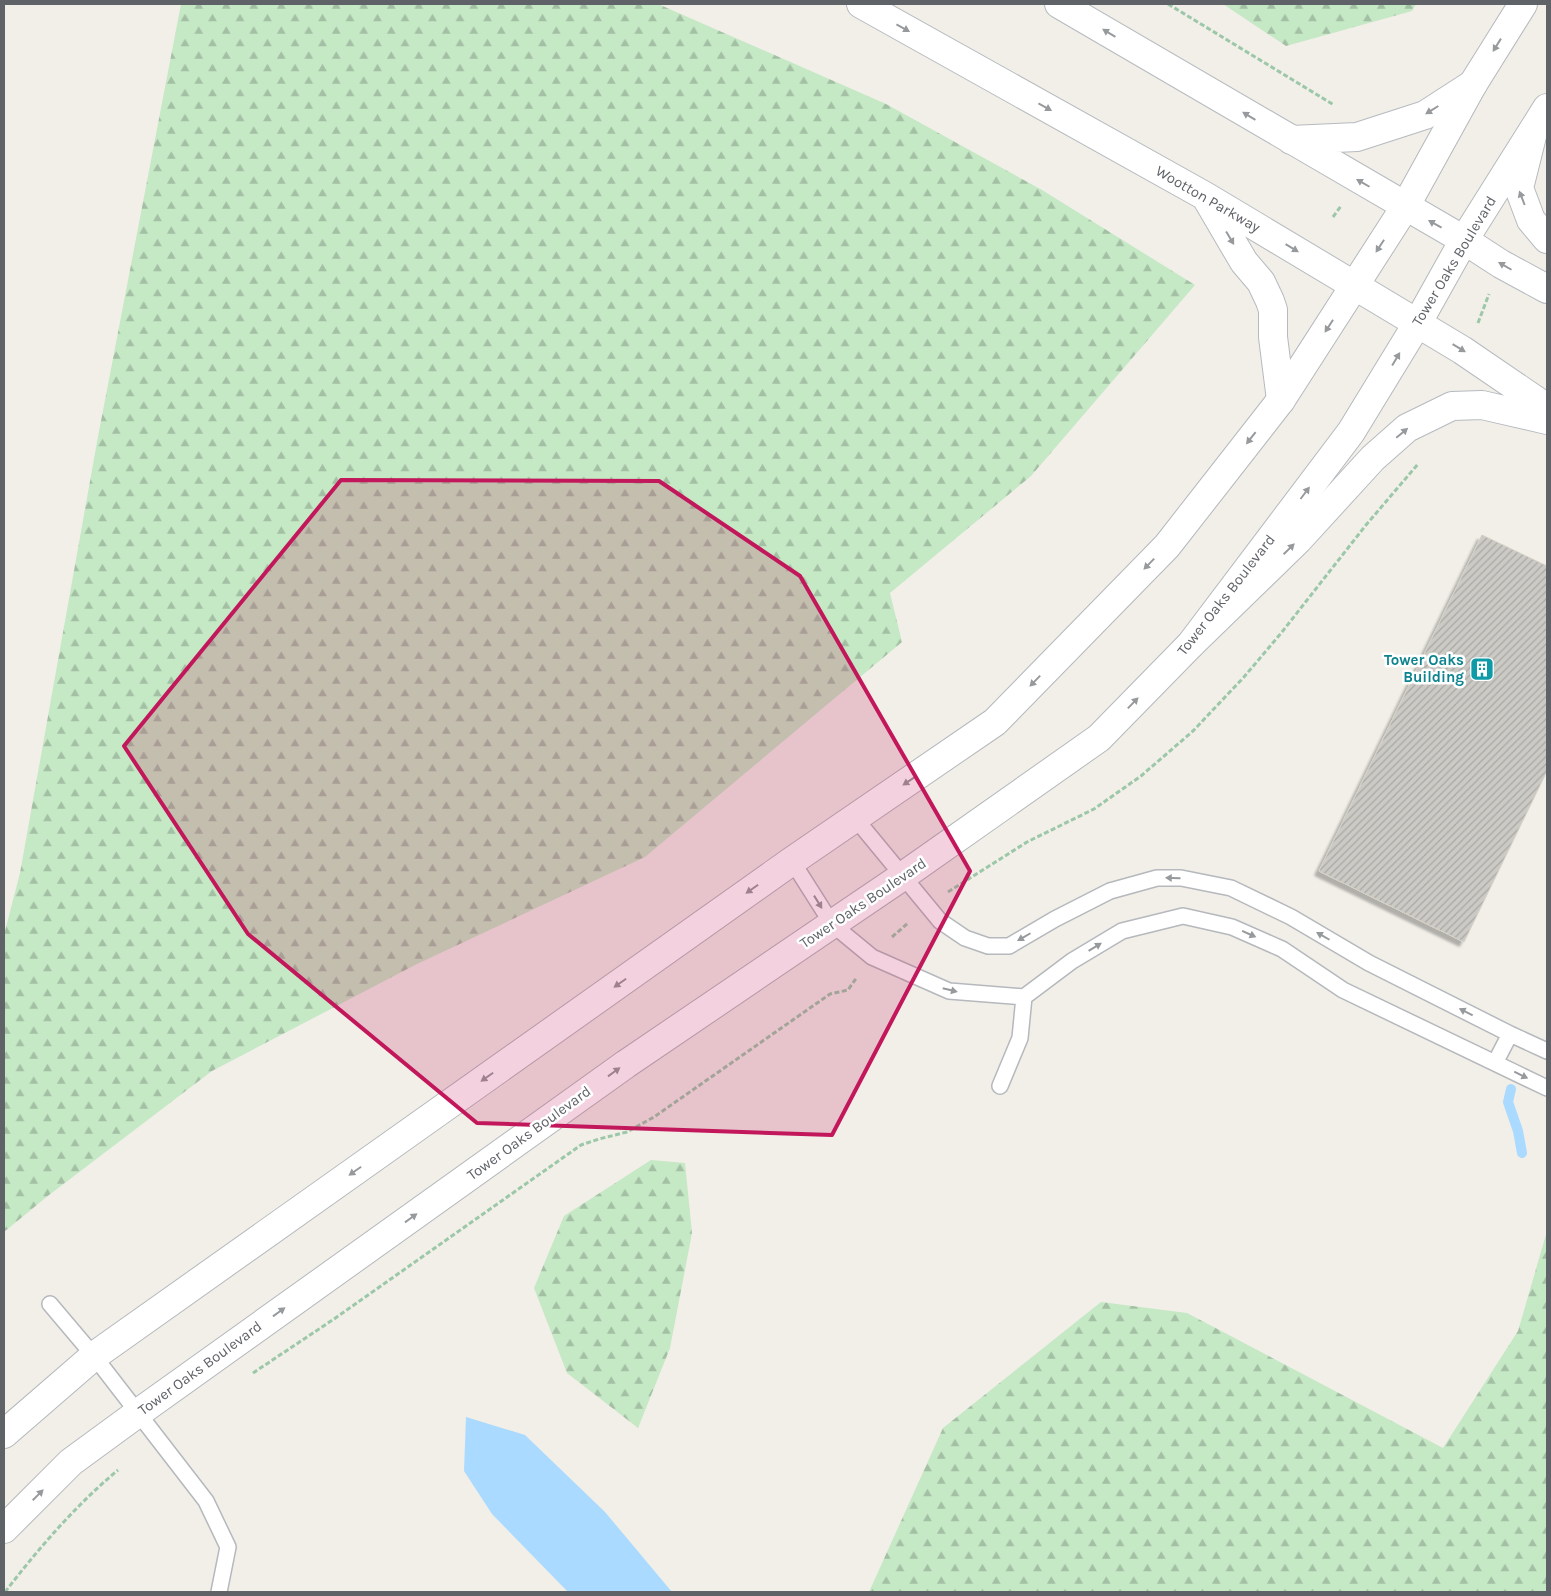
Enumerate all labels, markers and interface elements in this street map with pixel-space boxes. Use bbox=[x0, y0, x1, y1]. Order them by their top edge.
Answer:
one-way arrow bbox=[897, 23, 910, 32]
one-way arrow bbox=[1102, 29, 1115, 38]
one-way arrow bbox=[1492, 38, 1501, 52]
one-way arrow bbox=[1038, 103, 1053, 111]
one-way arrow bbox=[1425, 106, 1438, 115]
one-way arrow bbox=[1242, 111, 1255, 120]
street label: Wootton Parkway bbox=[1152, 162, 1264, 236]
one-way arrow bbox=[1357, 178, 1370, 187]
one-way arrow bbox=[1518, 190, 1526, 205]
street label: Tower Oaks Boulevard bbox=[1408, 193, 1500, 329]
one-way arrow bbox=[1428, 219, 1441, 228]
one-way arrow bbox=[1226, 231, 1235, 244]
one-way arrow bbox=[1375, 240, 1385, 253]
one-way arrow bbox=[1284, 244, 1299, 252]
one-way arrow bbox=[1497, 262, 1512, 270]
one-way arrow bbox=[1324, 320, 1333, 333]
one-way arrow bbox=[1453, 344, 1466, 353]
one-way arrow bbox=[1391, 352, 1400, 365]
one-way arrow bbox=[1395, 427, 1408, 438]
one-way arrow bbox=[1246, 431, 1257, 444]
one-way arrow bbox=[1300, 486, 1310, 500]
street label: Tower Oaks Boulevard bbox=[1173, 531, 1279, 659]
one-way arrow bbox=[1283, 543, 1295, 555]
one-way arrow bbox=[1143, 558, 1155, 570]
place label: Tower Oaks Building bbox=[1384, 651, 1464, 686]
building icon: Tower Oaks Building bbox=[1469, 656, 1495, 682]
one-way arrow bbox=[1029, 674, 1041, 686]
one-way arrow bbox=[1127, 698, 1139, 710]
one-way arrow bbox=[902, 776, 915, 786]
street label: Tower Oaks Boulevard bbox=[796, 854, 930, 952]
one-way arrow bbox=[1165, 874, 1181, 882]
one-way arrow bbox=[746, 884, 759, 894]
one-way arrow bbox=[814, 895, 823, 908]
one-way arrow bbox=[1242, 931, 1256, 939]
one-way arrow bbox=[1315, 932, 1330, 940]
one-way arrow bbox=[1017, 933, 1031, 941]
one-way arrow bbox=[1089, 942, 1102, 951]
one-way arrow bbox=[613, 978, 627, 988]
one-way arrow bbox=[942, 986, 957, 994]
one-way arrow bbox=[1459, 1008, 1474, 1016]
one-way arrow bbox=[607, 1067, 621, 1077]
one-way arrow bbox=[1514, 1071, 1528, 1079]
one-way arrow bbox=[481, 1072, 494, 1082]
street label: Tower Oaks Boulevard bbox=[464, 1082, 594, 1184]
one-way arrow bbox=[348, 1166, 362, 1176]
one-way arrow bbox=[404, 1213, 418, 1223]
one-way arrow bbox=[272, 1307, 286, 1317]
street label: Tower Oaks Boulevard bbox=[135, 1317, 265, 1419]
one-way arrow bbox=[32, 1489, 44, 1501]

